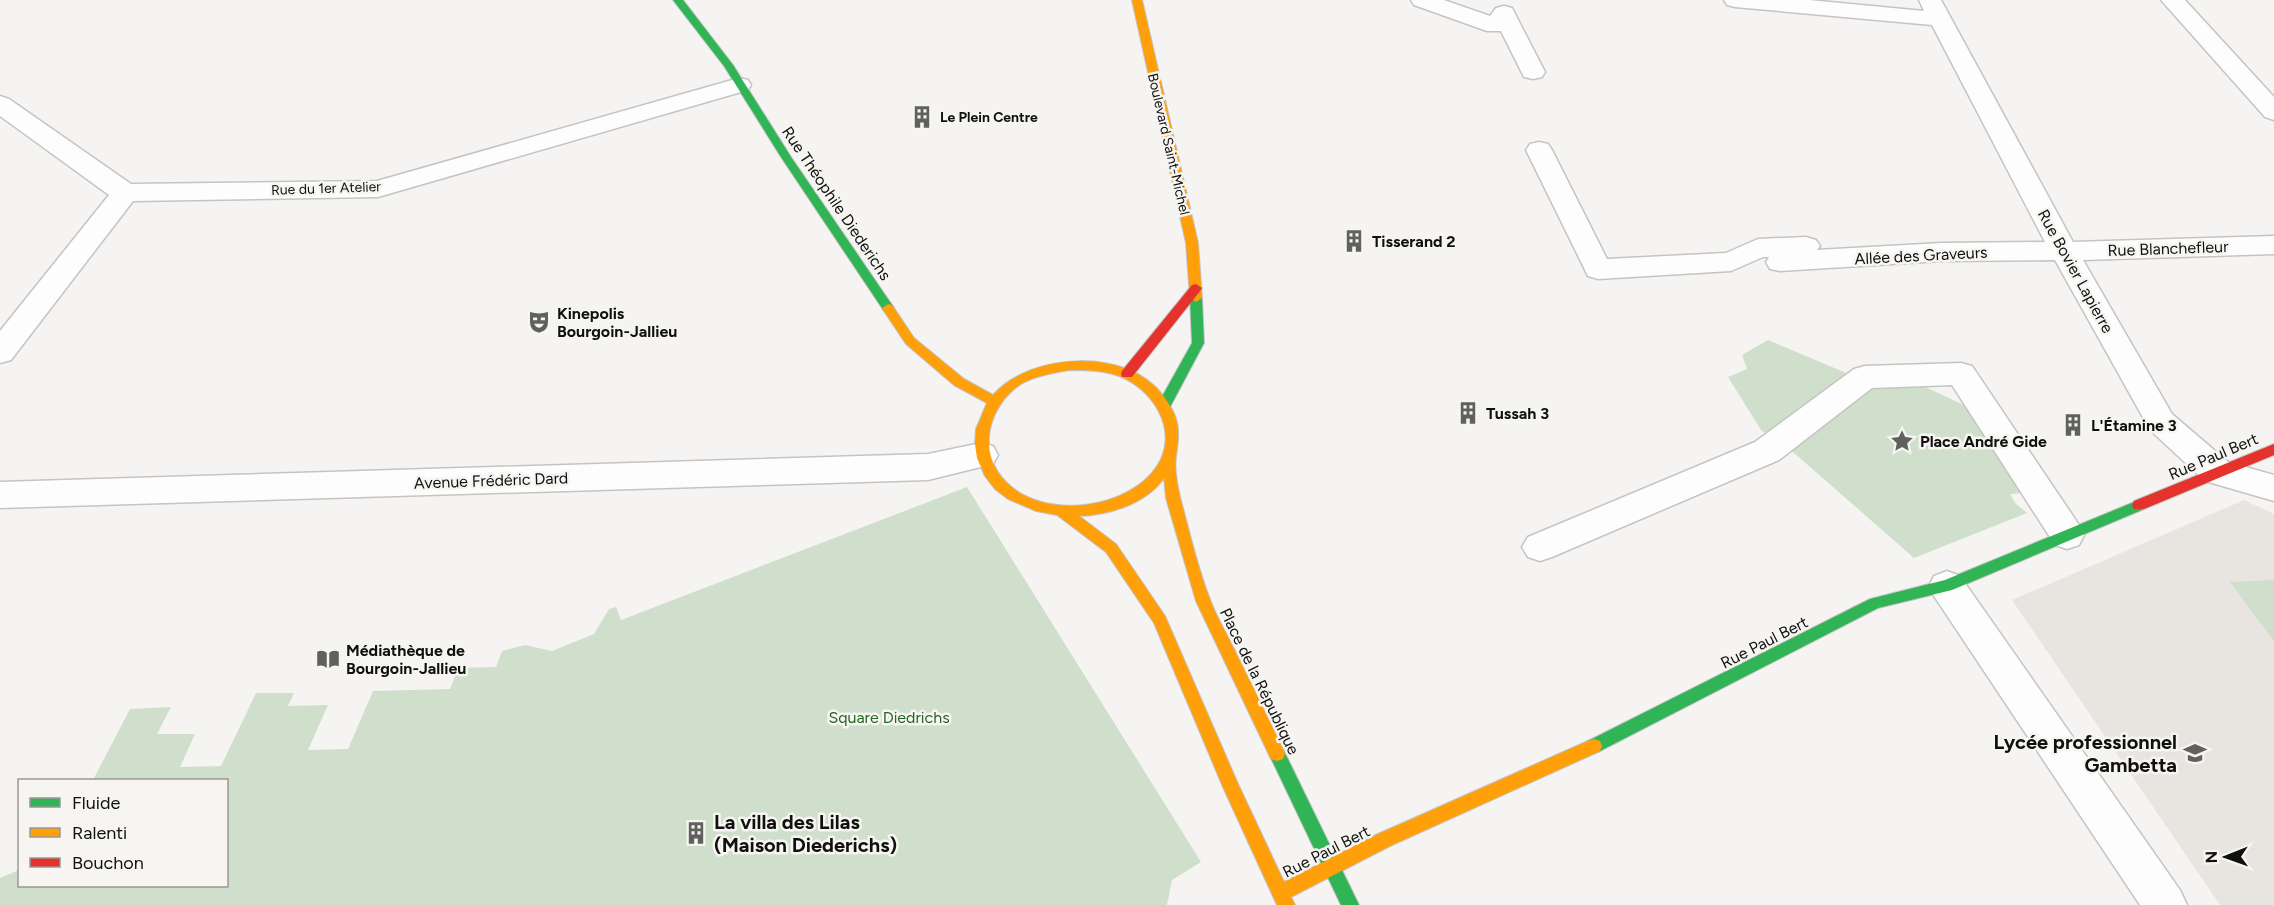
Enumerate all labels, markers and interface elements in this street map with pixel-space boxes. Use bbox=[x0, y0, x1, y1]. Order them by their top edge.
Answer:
street label: Boulevard Saint-Michel bbox=[1144, 72, 1193, 217]
building icon: Le Plein Centre bbox=[909, 104, 935, 130]
place label: Le Plein Centre bbox=[940, 109, 1038, 126]
street label: Rue Théophile Diederichs bbox=[778, 123, 895, 284]
street label: Rue du 1er Atelier bbox=[271, 178, 381, 199]
street label: Rue Bovier Lapierre bbox=[2034, 206, 2118, 337]
building icon: Tisserand 2 bbox=[1341, 228, 1367, 254]
place label: Tisserand 2 bbox=[1372, 232, 1456, 251]
street label: Rue Blanchefleur bbox=[2107, 237, 2229, 260]
street label: Allée des Graveurs bbox=[1854, 243, 1988, 268]
place label: Kinepolis Bourgoin-Jallieu bbox=[557, 304, 677, 341]
theatre icon: Kinepolis Bourgoin-Jallieu bbox=[526, 309, 552, 335]
building icon: Tussah 3 bbox=[1455, 400, 1481, 426]
place label: Tussah 3 bbox=[1486, 404, 1549, 423]
building icon: L'Étamine 3 bbox=[2060, 412, 2086, 438]
place label: L'Étamine 3 bbox=[2091, 416, 2177, 435]
place icon: Place André Gide bbox=[1889, 428, 1915, 454]
street label: Rue Paul Bert bbox=[2166, 429, 2261, 484]
place label: Place André Gide bbox=[1920, 432, 2047, 451]
street label: Avenue Frédéric Dard bbox=[413, 468, 569, 493]
street label: Place de la République bbox=[1216, 605, 1303, 758]
street label: Rue Paul Bert bbox=[1717, 612, 1811, 673]
place label: Médiathèque de Bourgoin-Jallieu bbox=[346, 641, 466, 678]
library icon: Médiathèque de Bourgoin-Jallieu bbox=[315, 646, 341, 672]
park label: Square Diedrichs bbox=[828, 708, 950, 727]
place label: Lycée professionnel Gambetta bbox=[1993, 730, 2177, 777]
school or university icon: Lycée professionnel Gambetta bbox=[2182, 740, 2208, 766]
legend bbox=[18, 779, 228, 887]
text: Fluide bbox=[72, 792, 121, 814]
place label: La villa des Lilas (Maison Diederichs) bbox=[714, 810, 897, 857]
building icon: La villa des Lilas (Maison Diederichs) bbox=[683, 820, 709, 846]
street label: Rue Paul Bert bbox=[1279, 821, 1373, 882]
text: Ralenti bbox=[72, 822, 127, 844]
north arrow bbox=[2196, 827, 2256, 887]
text: N bbox=[2202, 851, 2221, 864]
text: Bouchon bbox=[72, 852, 144, 874]

